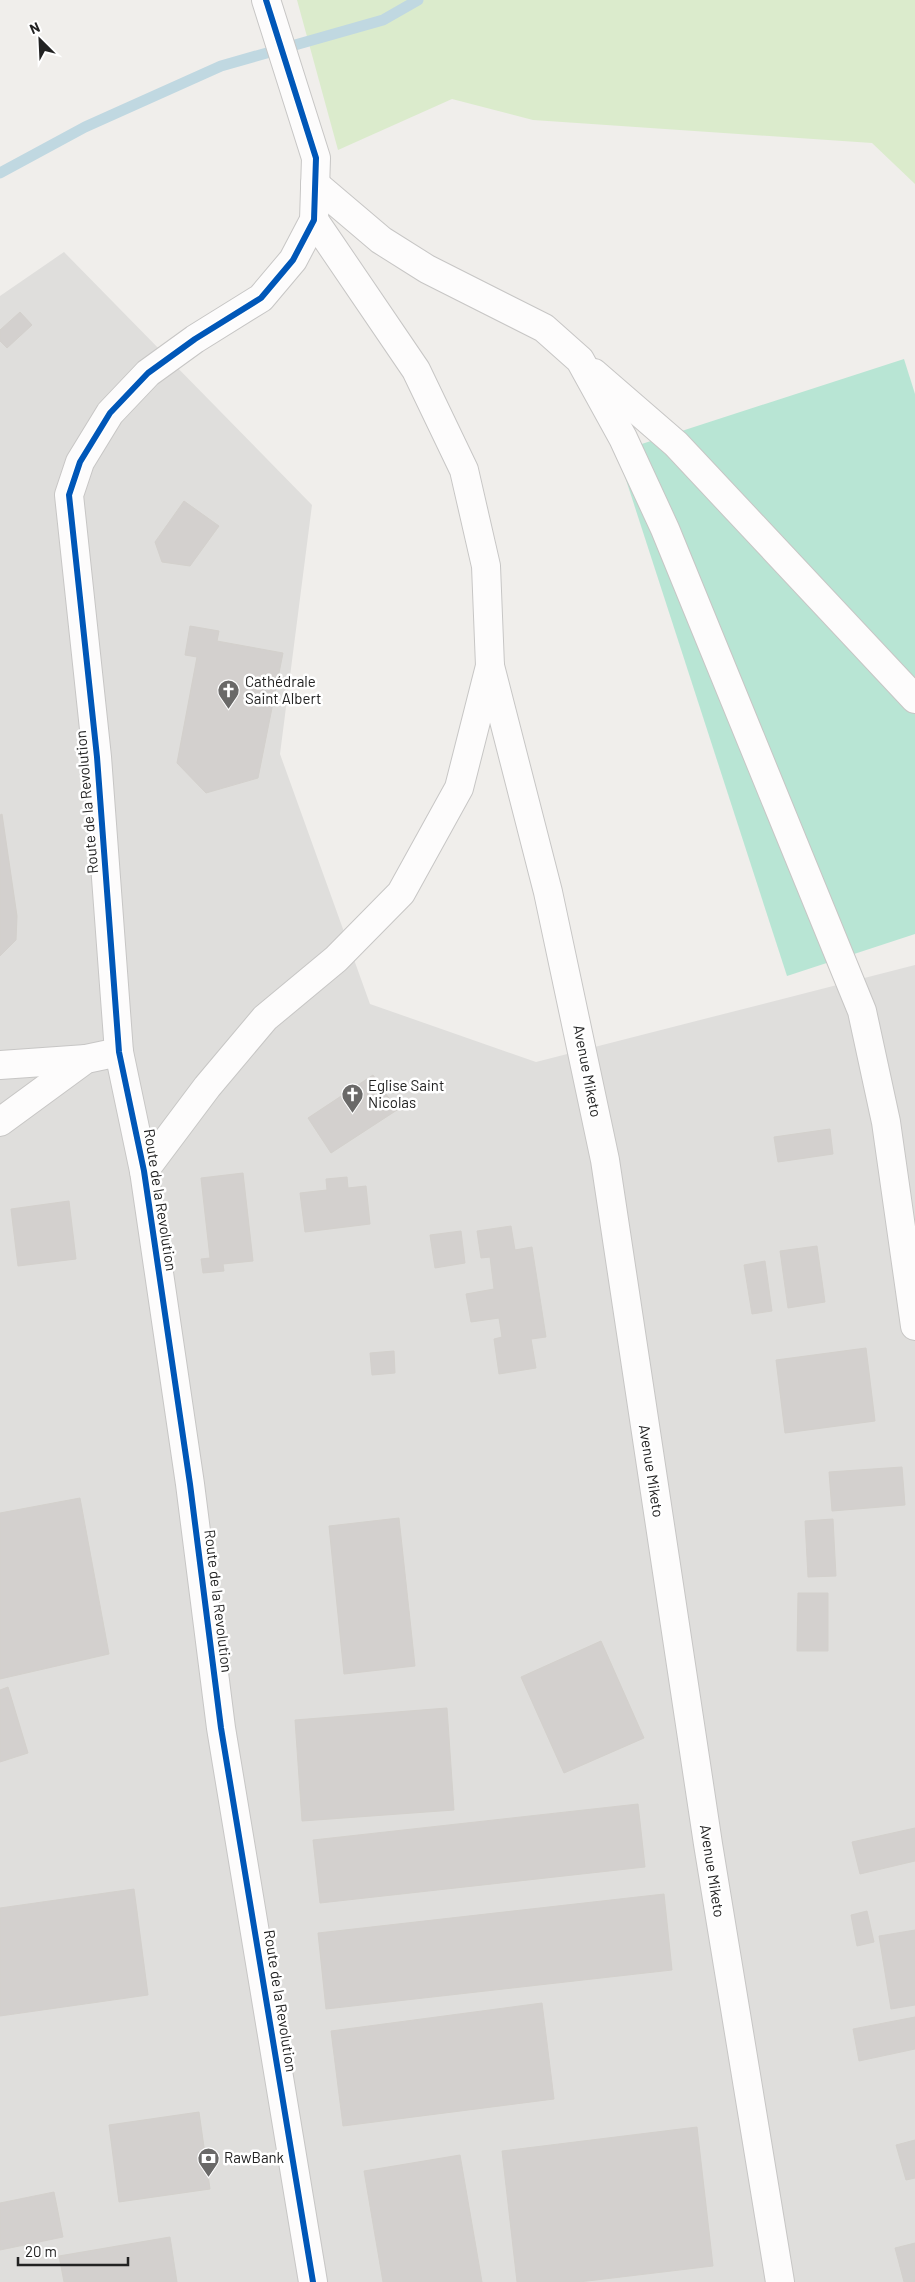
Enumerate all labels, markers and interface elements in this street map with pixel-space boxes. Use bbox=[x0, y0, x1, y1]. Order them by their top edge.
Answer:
north arrow bbox=[15, 15, 65, 65]
text: N bbox=[27, 18, 42, 37]
place label: Cathédrale Saint Albert bbox=[245, 672, 322, 707]
church icon: Cathédrale Saint Albert bbox=[217, 679, 241, 710]
street label: Route de la Revolution bbox=[71, 730, 101, 875]
street label: Avenue Miketo bbox=[570, 1023, 606, 1119]
place label: Eglise Saint Nicolas bbox=[368, 1076, 444, 1111]
church icon: Eglise Saint Nicolas bbox=[340, 1083, 364, 1114]
street label: Route de la Revolution bbox=[141, 1127, 181, 1272]
street label: Avenue Miketo bbox=[636, 1423, 668, 1519]
street label: Route de la Revolution bbox=[201, 1528, 237, 1673]
street label: Avenue Miketo bbox=[697, 1823, 729, 1919]
street label: Route de la Revolution bbox=[261, 1928, 301, 2073]
bank icon: RawBank bbox=[196, 2146, 220, 2177]
place label: RawBank bbox=[224, 2148, 285, 2166]
scale bar bbox=[18, 2234, 128, 2266]
text: 20 m bbox=[25, 2242, 57, 2260]

